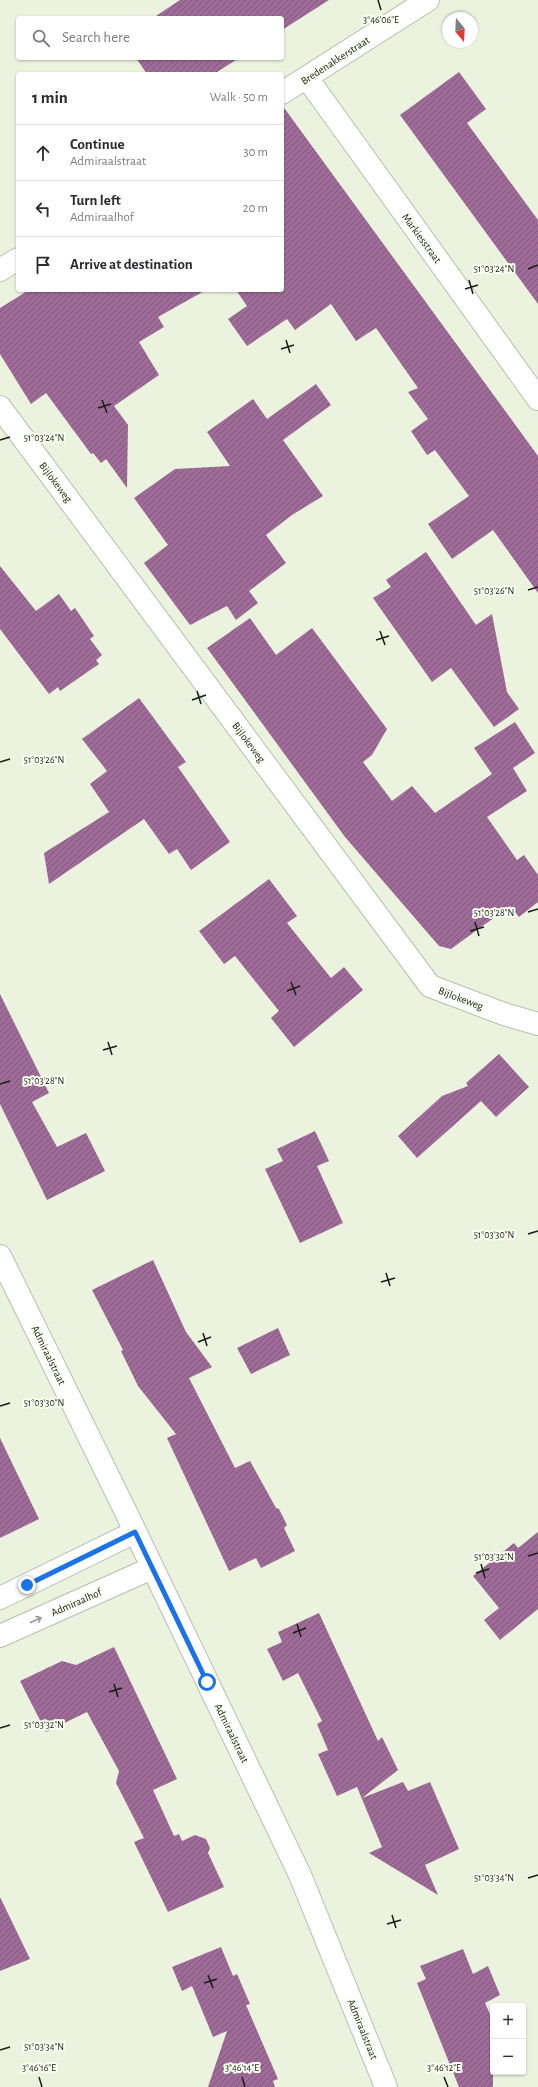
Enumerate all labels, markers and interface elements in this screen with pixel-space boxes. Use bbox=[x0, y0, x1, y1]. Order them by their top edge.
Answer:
north arrow bbox=[442, 12, 478, 48]
text: 3°46'06"E bbox=[363, 15, 399, 25]
search box bbox=[16, 16, 284, 60]
icon: search bbox=[30, 27, 52, 49]
text: Search here bbox=[62, 30, 130, 45]
street label: Bredenakkerstraat bbox=[299, 34, 372, 87]
text: 1 min bbox=[32, 89, 68, 106]
text: Walk · 50 m bbox=[210, 91, 268, 104]
text: Continue bbox=[70, 137, 125, 152]
icon: ahead bbox=[32, 142, 54, 164]
text: 30 m bbox=[243, 146, 268, 159]
text: Admiraalstraat bbox=[70, 155, 146, 168]
text: Turn left bbox=[70, 193, 121, 208]
icon: left bbox=[32, 198, 54, 220]
text: 20 m bbox=[243, 202, 268, 215]
text: Admiraalhof bbox=[70, 211, 134, 224]
street label: Markiesstraat bbox=[400, 211, 444, 266]
icon: arrive bbox=[32, 254, 54, 276]
text: Arrive at destination bbox=[70, 257, 193, 272]
text: 51°03'24"N bbox=[474, 264, 514, 274]
text: 51°03'24"N bbox=[24, 433, 64, 443]
street label: Bijlokeweg bbox=[37, 460, 75, 505]
text: 51°03'26"N bbox=[474, 586, 514, 596]
street label: Bijlokeweg bbox=[230, 720, 268, 765]
text: 51°03'26"N bbox=[24, 755, 64, 765]
text: 51°03'28"N bbox=[474, 908, 514, 918]
street label: Bijlokeweg bbox=[437, 985, 485, 1012]
text: 51°03'28"N bbox=[24, 1076, 64, 1086]
text: 51°03'30"N bbox=[474, 1230, 514, 1240]
street label: Admiraalstraat bbox=[30, 1324, 68, 1387]
text: 51°03'30"N bbox=[24, 1398, 64, 1408]
text: 51°03'32"N bbox=[474, 1552, 514, 1562]
route end bbox=[18, 1576, 36, 1594]
street label: Admiraalhof bbox=[49, 1586, 104, 1618]
one-way arrow bbox=[29, 1616, 41, 1624]
route start bbox=[198, 1673, 216, 1691]
street label: Admiraalstraat bbox=[213, 1702, 251, 1765]
text: 51°03'32"N bbox=[24, 1720, 64, 1730]
text: 51°03'34"N bbox=[474, 1873, 514, 1883]
street label: Admiraalstraat bbox=[345, 1997, 380, 2062]
map controls bbox=[490, 2003, 526, 2075]
button: + bbox=[490, 2003, 526, 2039]
button: − bbox=[490, 2039, 526, 2075]
text: 51°03'34"N bbox=[24, 2042, 64, 2052]
text: 3°46'16"E bbox=[22, 2063, 56, 2073]
text: 3°46'14"E bbox=[225, 2063, 259, 2073]
text: 3°46'12"E bbox=[427, 2063, 461, 2073]

